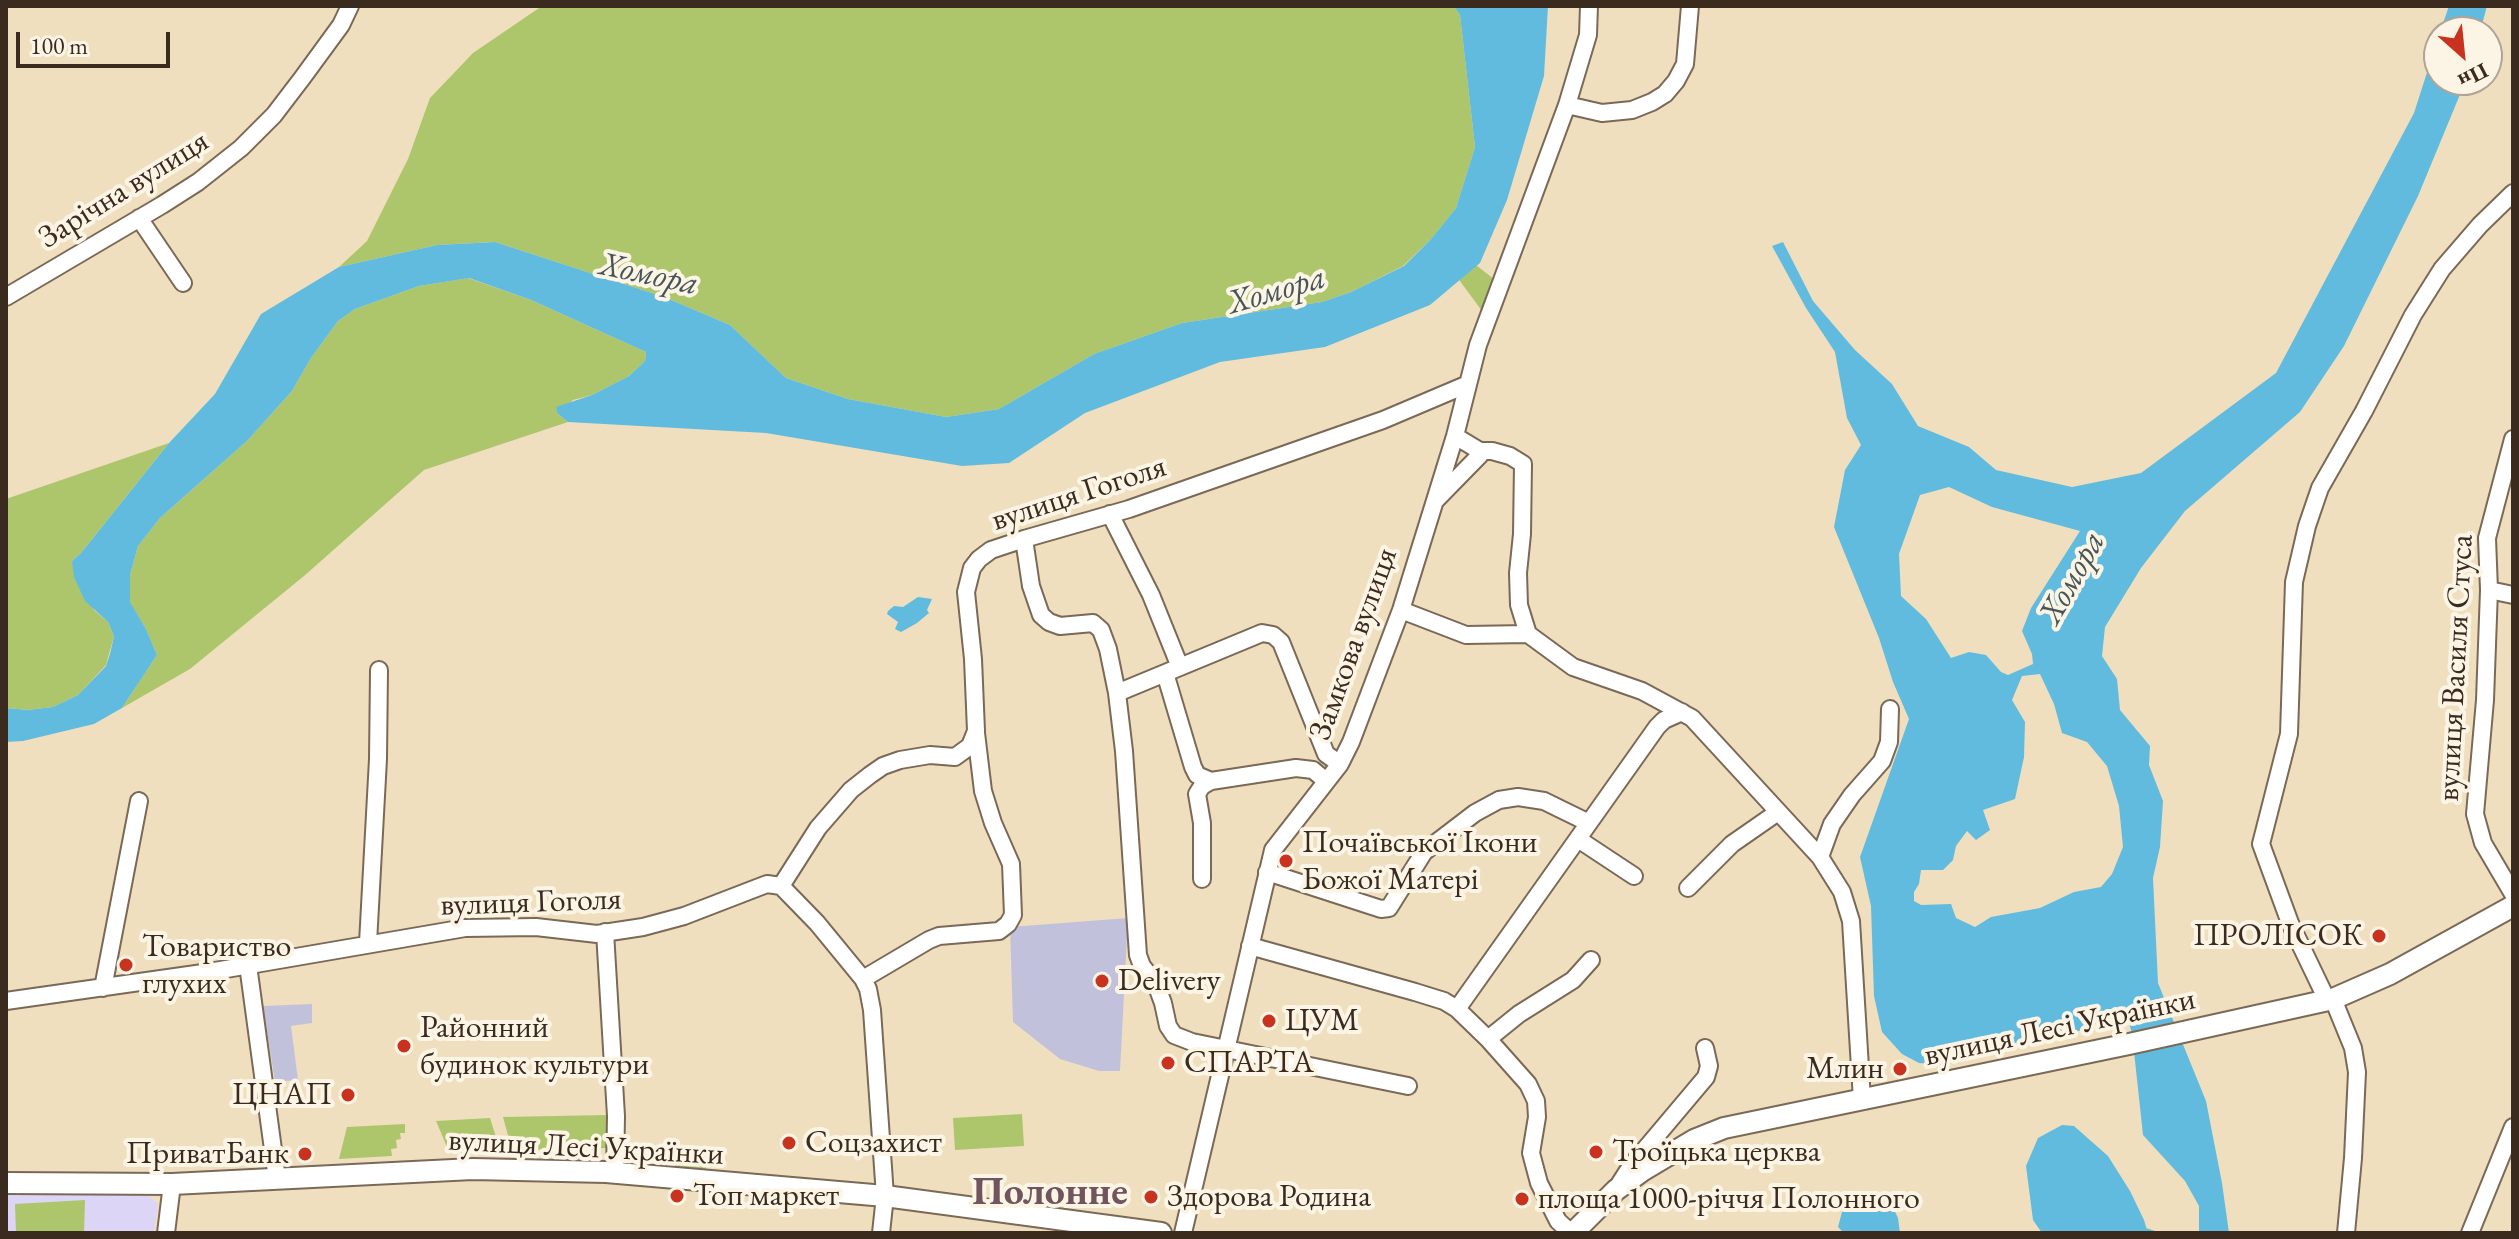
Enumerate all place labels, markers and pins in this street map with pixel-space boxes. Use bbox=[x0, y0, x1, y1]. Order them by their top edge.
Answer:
place label: Почаївської Ікони Божої Матері bbox=[1302, 824, 1538, 899]
marker: Почаївської Ікони Божої Матері bbox=[1277, 852, 1295, 870]
place label: ПРОЛІСОК bbox=[2193, 917, 2363, 955]
marker: ПРОЛІСОК bbox=[2370, 927, 2388, 945]
place label: Товариство глухих bbox=[142, 928, 291, 1003]
marker: Товариство глухих bbox=[117, 956, 135, 974]
place label: Delivery bbox=[1118, 962, 1221, 1000]
marker: Delivery bbox=[1093, 972, 1111, 990]
place label: ЦУМ bbox=[1285, 1002, 1359, 1040]
place label: Районний будинок культури bbox=[420, 1009, 649, 1084]
marker: ЦУМ bbox=[1260, 1012, 1278, 1030]
marker: Районний будинок культури bbox=[395, 1037, 413, 1055]
place label: СПАРТА bbox=[1184, 1044, 1314, 1082]
place label: Млин bbox=[1806, 1050, 1884, 1088]
marker: СПАРТА bbox=[1159, 1054, 1177, 1072]
marker: Млин bbox=[1891, 1060, 1909, 1078]
place label: ЦНАП bbox=[233, 1076, 332, 1114]
marker: ЦНАП bbox=[339, 1086, 357, 1104]
place label: Соцзахист bbox=[805, 1124, 942, 1162]
place label: Троїцька церква bbox=[1612, 1133, 1821, 1171]
marker: Соцзахист bbox=[780, 1134, 798, 1152]
place label: ПриватБанк bbox=[126, 1135, 289, 1173]
marker: Троїцька церква bbox=[1587, 1143, 1605, 1161]
marker: ПриватБанк bbox=[296, 1145, 314, 1163]
place label: Топ маркет bbox=[693, 1177, 839, 1215]
place label: Здорова Родина bbox=[1167, 1178, 1371, 1216]
place label: площа 1000-річчя Полонного bbox=[1538, 1180, 1920, 1218]
marker: Топ маркет bbox=[668, 1187, 686, 1205]
marker: Здорова Родина bbox=[1142, 1188, 1160, 1206]
marker: площа 1000-річчя Полонного bbox=[1513, 1190, 1531, 1208]

